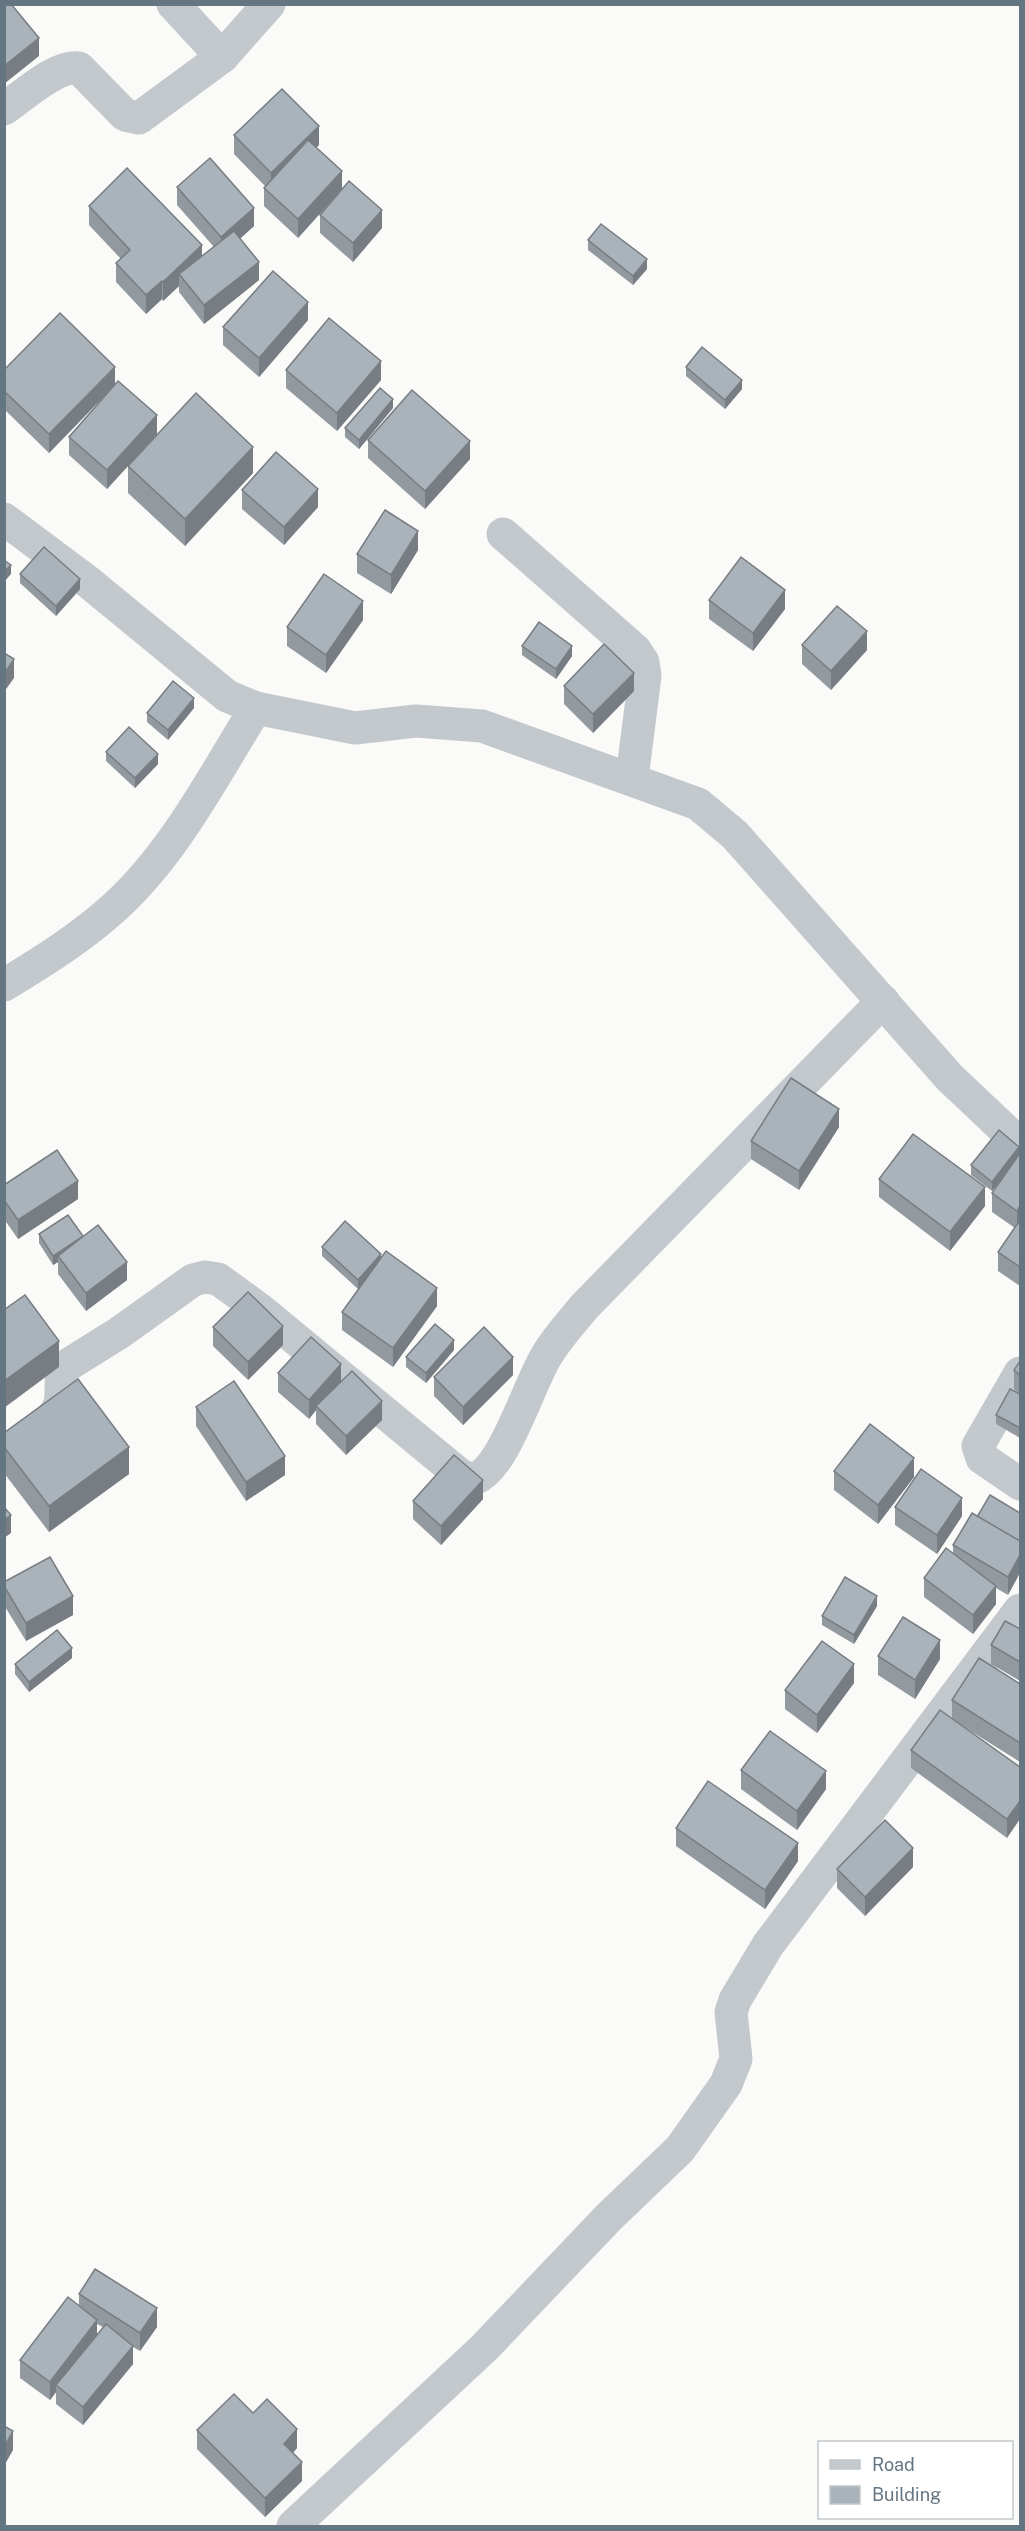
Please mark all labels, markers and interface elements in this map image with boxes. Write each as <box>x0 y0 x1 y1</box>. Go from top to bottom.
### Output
legend <box>818 2441 1013 2519</box>
text: Road <box>872 2454 915 2475</box>
text: Building <box>872 2484 941 2505</box>

